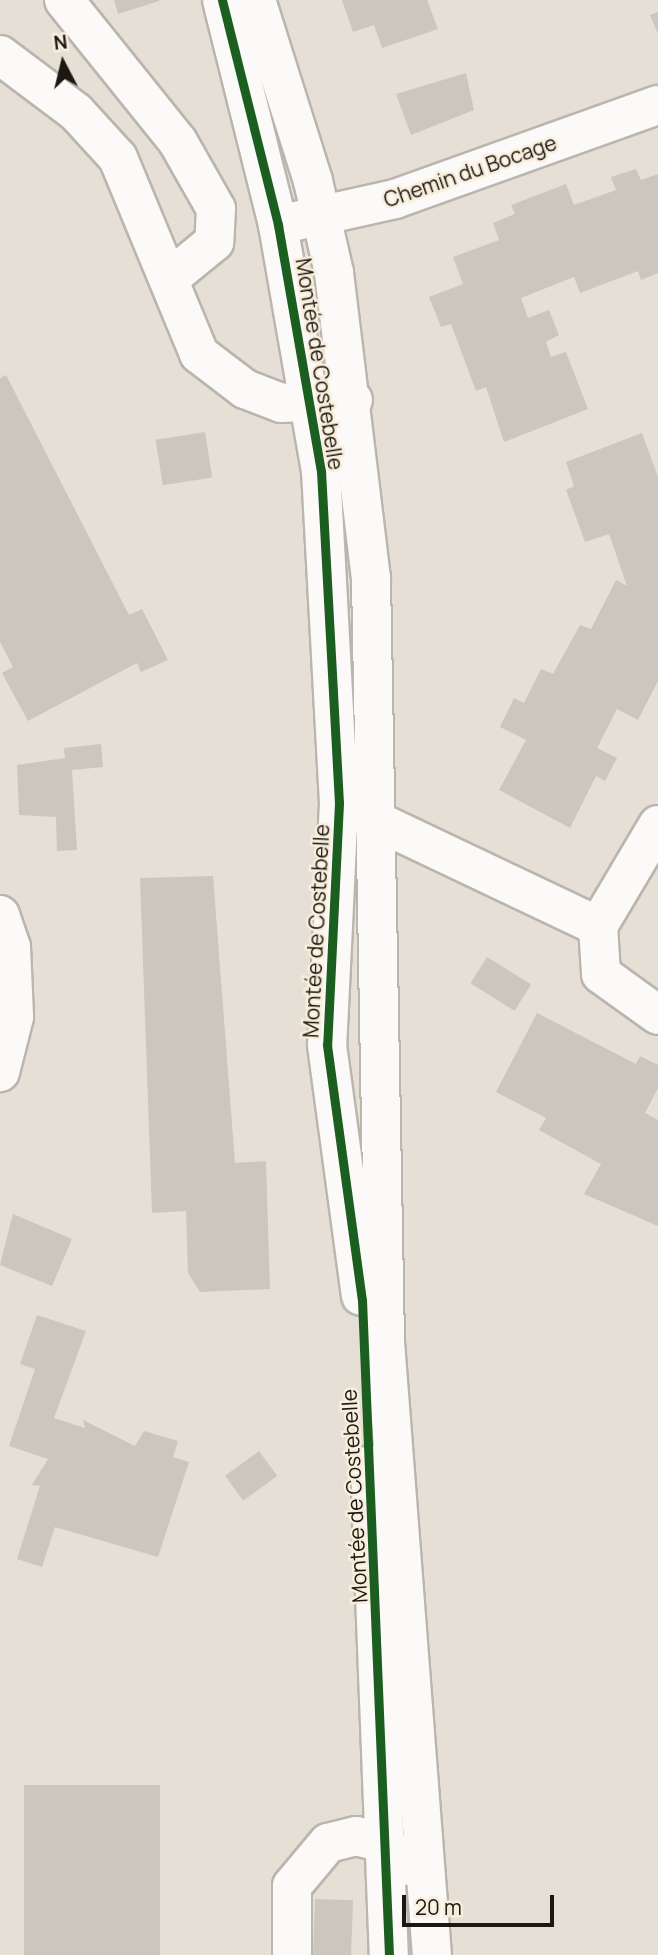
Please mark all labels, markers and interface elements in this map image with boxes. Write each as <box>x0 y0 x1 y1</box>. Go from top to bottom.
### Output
north arrow <box>28 28 98 98</box>
text: N <box>52 28 69 56</box>
street label: Chemin du Bocage <box>380 130 560 212</box>
street label: Montée de Costebelle <box>291 256 349 472</box>
street label: Montée de Costebelle <box>298 823 334 1039</box>
street label: Montée de Costebelle <box>336 1388 372 1604</box>
scale bar <box>406 1882 558 1926</box>
text: 20 m <box>415 1893 462 1921</box>

